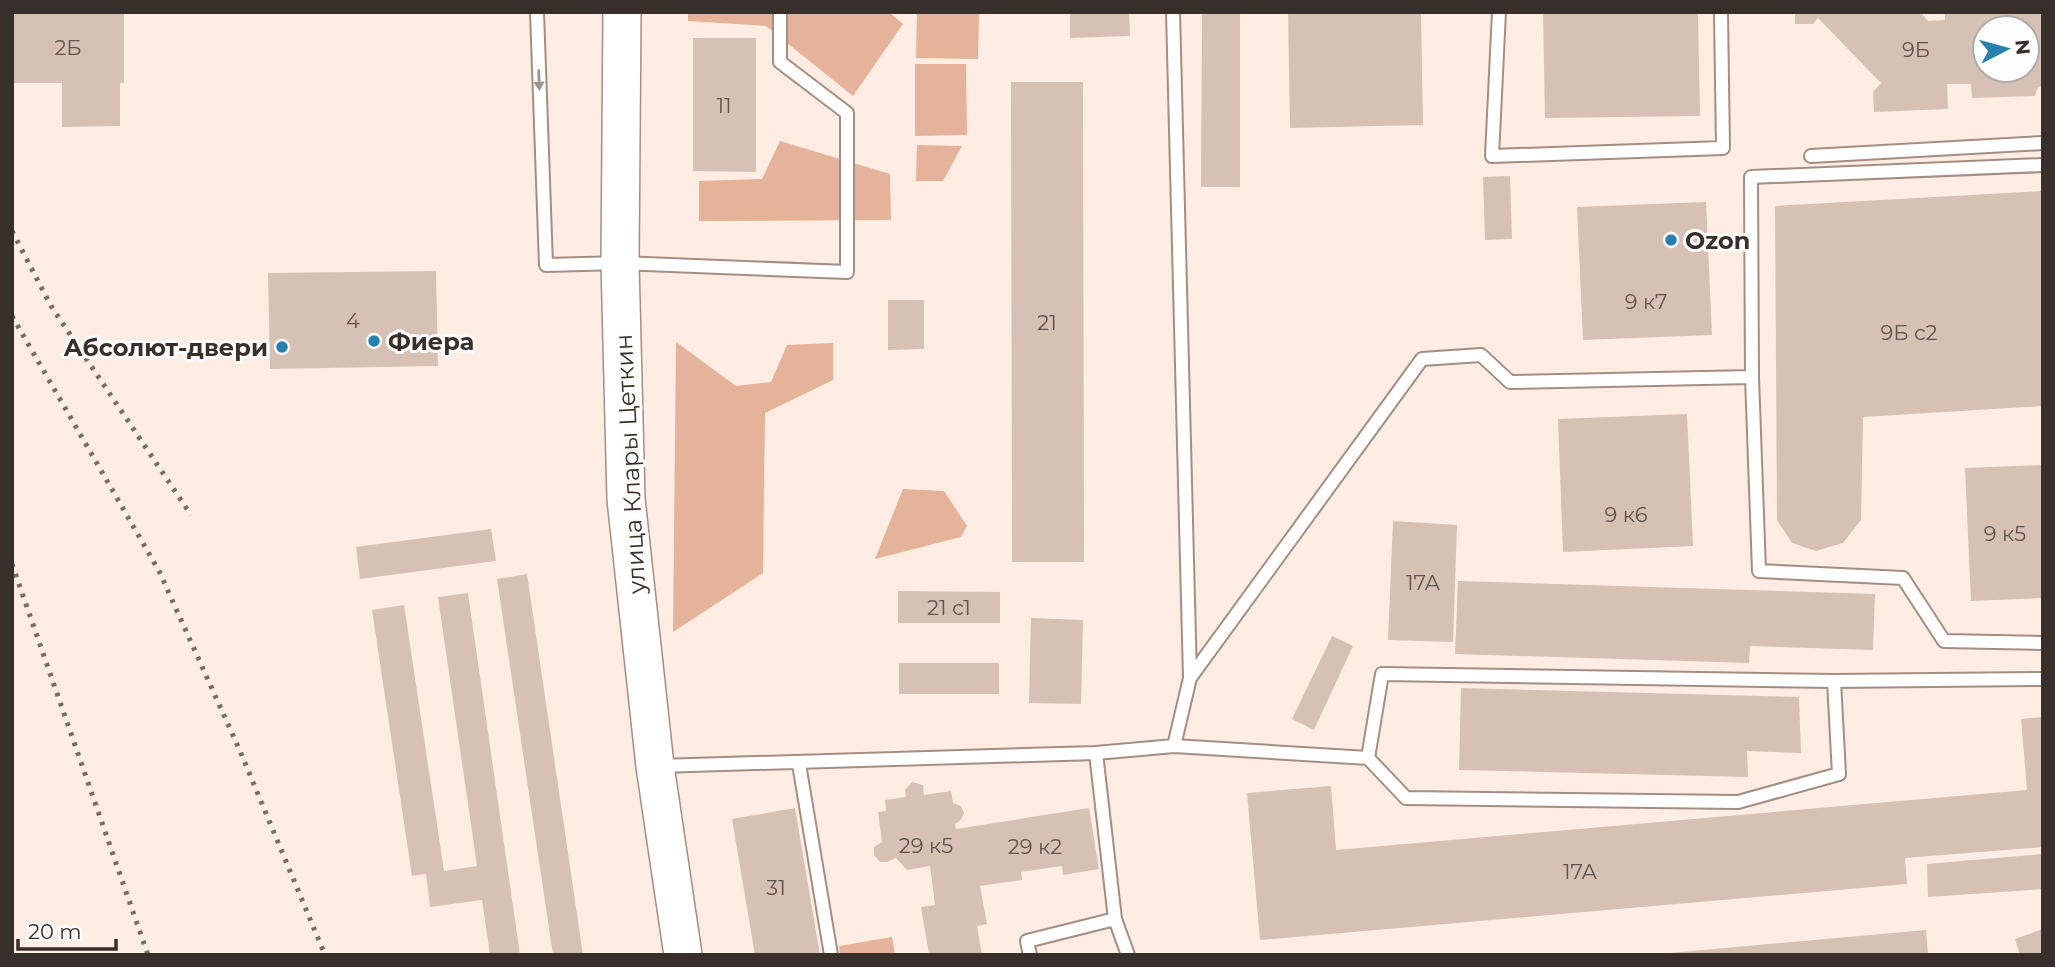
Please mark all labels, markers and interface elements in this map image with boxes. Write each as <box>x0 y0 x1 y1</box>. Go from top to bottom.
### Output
north arrow <box>1971 14 2041 84</box>
house number: 2Б <box>54 35 82 60</box>
house number: 9Б <box>1902 37 1930 62</box>
text: N <box>2010 38 2035 56</box>
one-way arrow <box>534 70 545 92</box>
house number: 11 <box>716 93 732 118</box>
place label: Ozon <box>1685 226 1750 255</box>
marker: Ozon <box>1663 232 1679 248</box>
house number: 9 к7 <box>1625 289 1667 314</box>
house number: 4 <box>346 308 360 333</box>
house number: 21 <box>1037 310 1057 335</box>
house number: 9Б с2 <box>1880 320 1938 345</box>
place label: Фиера <box>388 327 474 356</box>
place label: Абсолют-двери <box>64 333 268 362</box>
marker: Фиера <box>366 333 382 349</box>
street label: улица Клары Цеткин <box>609 333 651 596</box>
marker: Абсолют-двери <box>274 339 290 355</box>
house number: 9 к6 <box>1604 502 1648 527</box>
house number: 9 к5 <box>1984 521 2026 546</box>
house number: 17А <box>1406 570 1440 595</box>
house number: 21 с1 <box>927 595 971 620</box>
house number: 29 к5 <box>899 833 953 858</box>
house number: 29 к2 <box>1008 834 1062 859</box>
house number: 17А <box>1563 859 1597 884</box>
house number: 31 <box>766 875 786 900</box>
scale bar <box>18 908 116 952</box>
text: 20 m <box>28 919 82 944</box>

